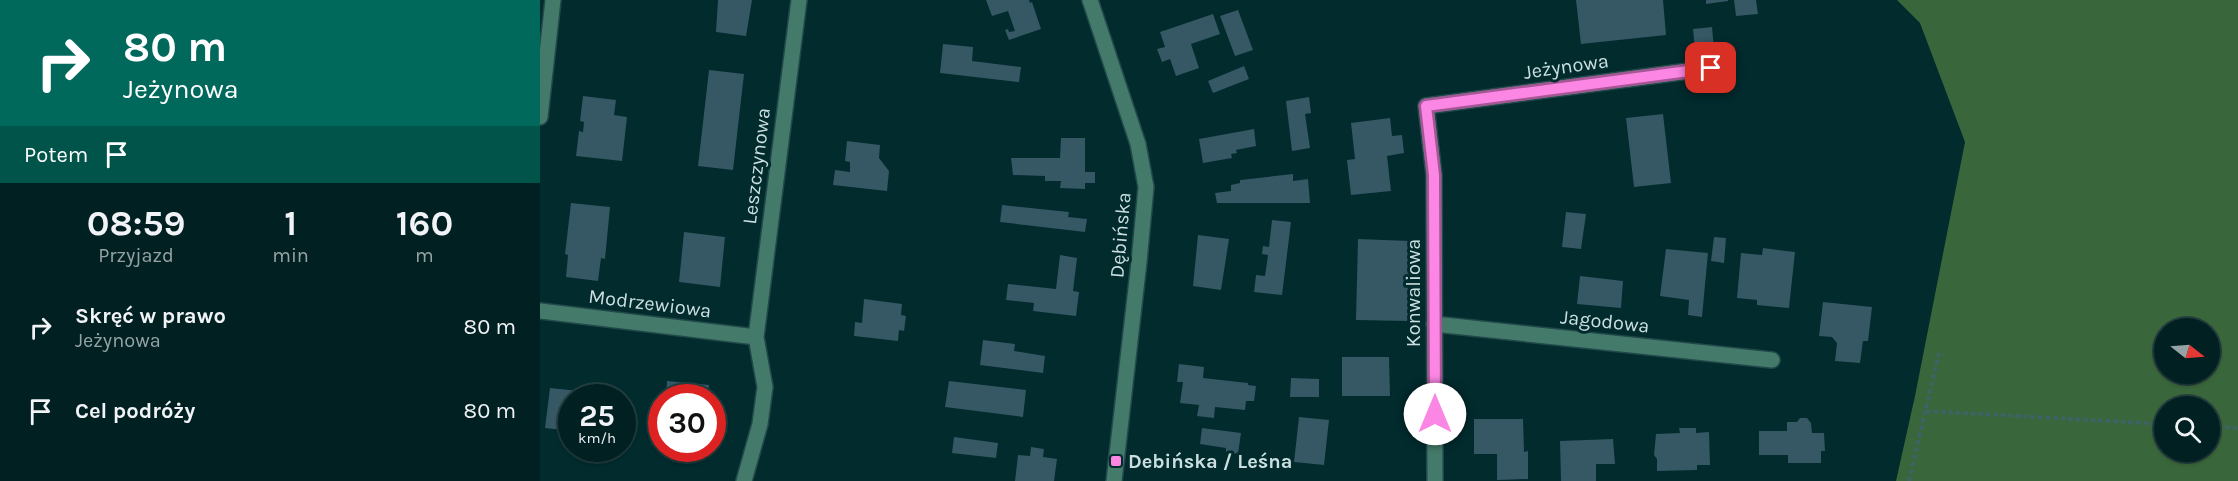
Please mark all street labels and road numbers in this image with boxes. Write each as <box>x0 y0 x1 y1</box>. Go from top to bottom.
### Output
street label: Jeżynowa <box>1522 49 1610 84</box>
street label: Leszczynowa <box>738 106 775 226</box>
street label: Dębińska <box>1105 191 1136 279</box>
street label: Konwaliowa <box>1402 239 1425 347</box>
street label: Modrzewiowa <box>587 285 713 322</box>
street label: Jagodowa <box>1559 305 1651 338</box>

